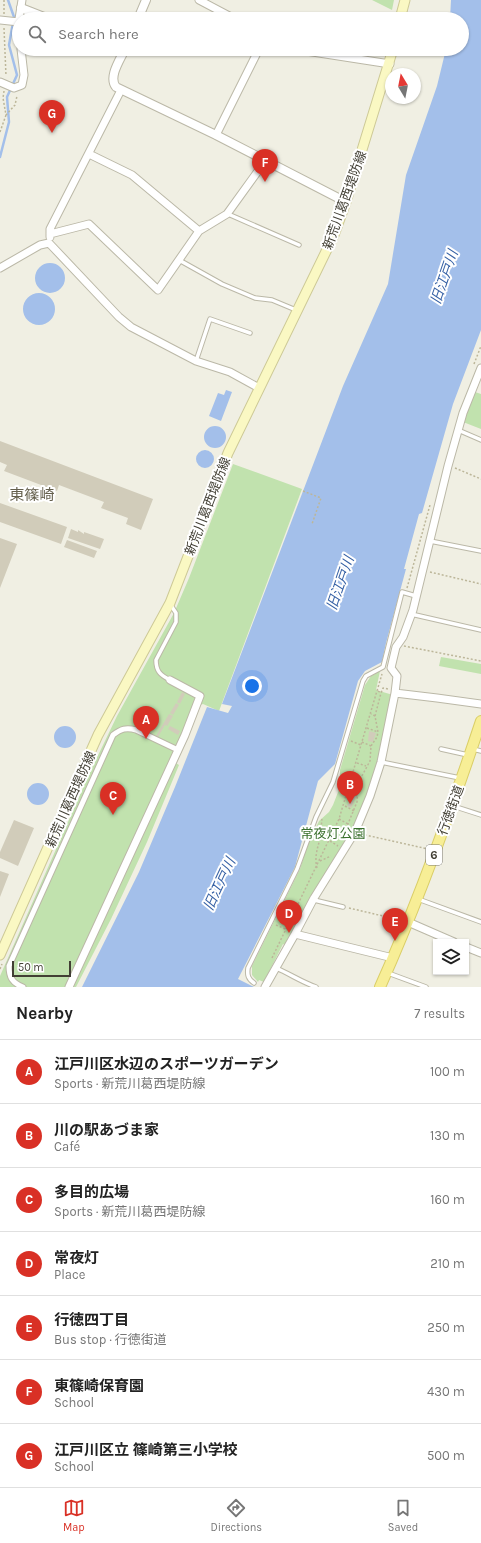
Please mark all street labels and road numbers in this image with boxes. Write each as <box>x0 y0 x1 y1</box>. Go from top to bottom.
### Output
street label: 新荒川葛西堤防線 <box>320 149 369 252</box>
street label: 新荒川葛西堤防線 <box>182 455 233 557</box>
street label: 新荒川葛西堤防線 <box>42 749 98 850</box>
street label: 行徳街道 <box>435 783 466 837</box>
road number: 6 <box>426 845 442 865</box>

